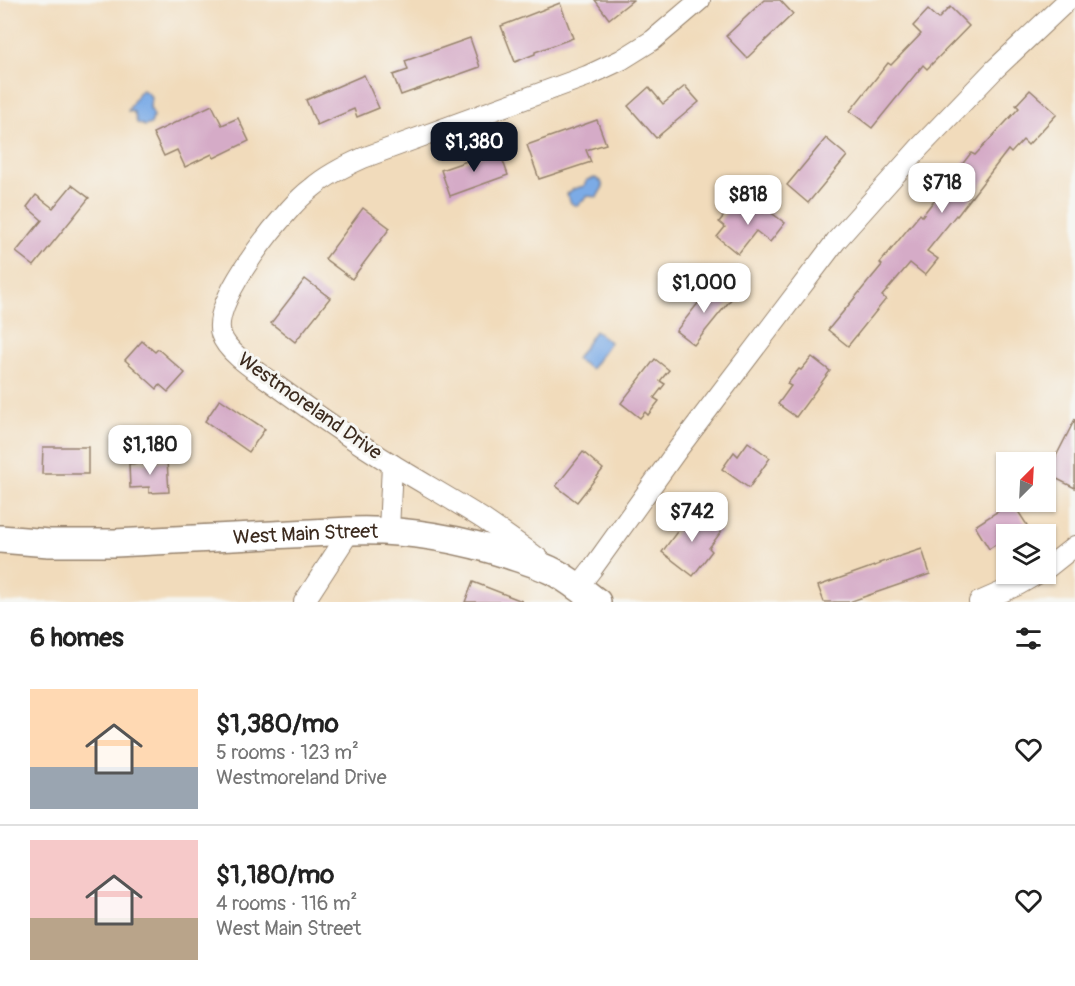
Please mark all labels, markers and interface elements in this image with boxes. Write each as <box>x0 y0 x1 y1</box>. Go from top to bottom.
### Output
pin: $1,380 <box>425 122 523 173</box>
text: $1,380 <box>445 129 503 154</box>
pin: $718 <box>906 163 978 214</box>
text: $718 <box>922 170 962 195</box>
pin: $818 <box>712 175 784 226</box>
text: $818 <box>729 182 767 207</box>
pin: $1,000 <box>655 263 753 314</box>
text: $1,000 <box>672 270 736 295</box>
street label: Westmoreland Drive <box>233 347 387 465</box>
pin: $1,180 <box>101 425 199 476</box>
text: $1,180 <box>122 432 178 457</box>
north arrow <box>996 452 1056 512</box>
map controls <box>996 452 1056 584</box>
pin: $742 <box>656 492 728 543</box>
text: $742 <box>670 499 714 524</box>
street label: West Main Street <box>232 518 379 549</box>
button: layers <box>996 524 1056 584</box>
text: 6 homes <box>30 622 124 654</box>
icon: filters <box>1012 622 1045 655</box>
text: $1,380/mo <box>216 708 339 740</box>
icon: home <box>78 713 150 785</box>
icon: heart <box>1012 733 1045 766</box>
text: 5 rooms · 123 m² <box>216 740 359 765</box>
text: Westmoreland Drive <box>216 765 387 790</box>
text: $1,180/mo <box>216 859 334 891</box>
icon: home <box>78 864 150 936</box>
icon: heart <box>1012 884 1045 917</box>
text: 4 rooms · 116 m² <box>216 891 357 916</box>
text: West Main Street <box>216 916 361 941</box>

